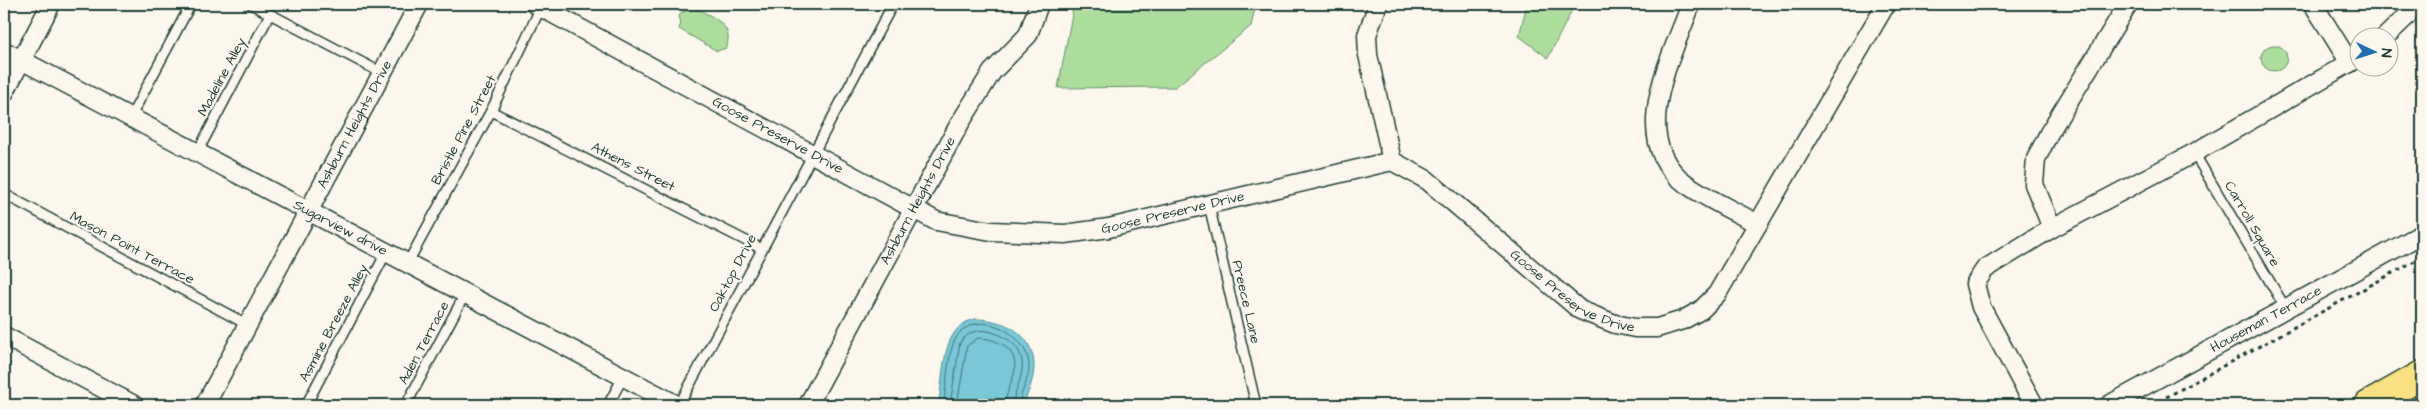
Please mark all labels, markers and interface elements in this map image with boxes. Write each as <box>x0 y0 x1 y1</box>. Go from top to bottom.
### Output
north arrow <box>2348 28 2398 78</box>
street label: Madeline Alley <box>193 34 251 120</box>
text: N <box>2376 48 2396 58</box>
street label: Ashburn Heights Drive <box>312 56 397 192</box>
street label: Bristle Pine Street <box>426 71 502 189</box>
street label: Goose Preserve Drive <box>709 92 847 179</box>
street label: Ashburn Heights Drive <box>875 133 961 268</box>
street label: Athens Street <box>587 137 679 197</box>
street label: Carroll Square <box>2219 177 2285 271</box>
street label: Goose Preserve Drive <box>1100 186 1247 239</box>
street label: Sugarview drive <box>290 195 391 261</box>
street label: Mason Point Terrace <box>66 207 198 290</box>
street label: Oaktop Drive <box>704 230 762 316</box>
street label: Goose Preserve Drive <box>1506 245 1637 338</box>
street label: Preece Lane <box>1227 258 1265 346</box>
street label: Asmine Breeze Alley <box>294 260 374 385</box>
street label: Houseman Terrace <box>2207 280 2326 358</box>
street label: Aden Terrace <box>394 297 455 388</box>

